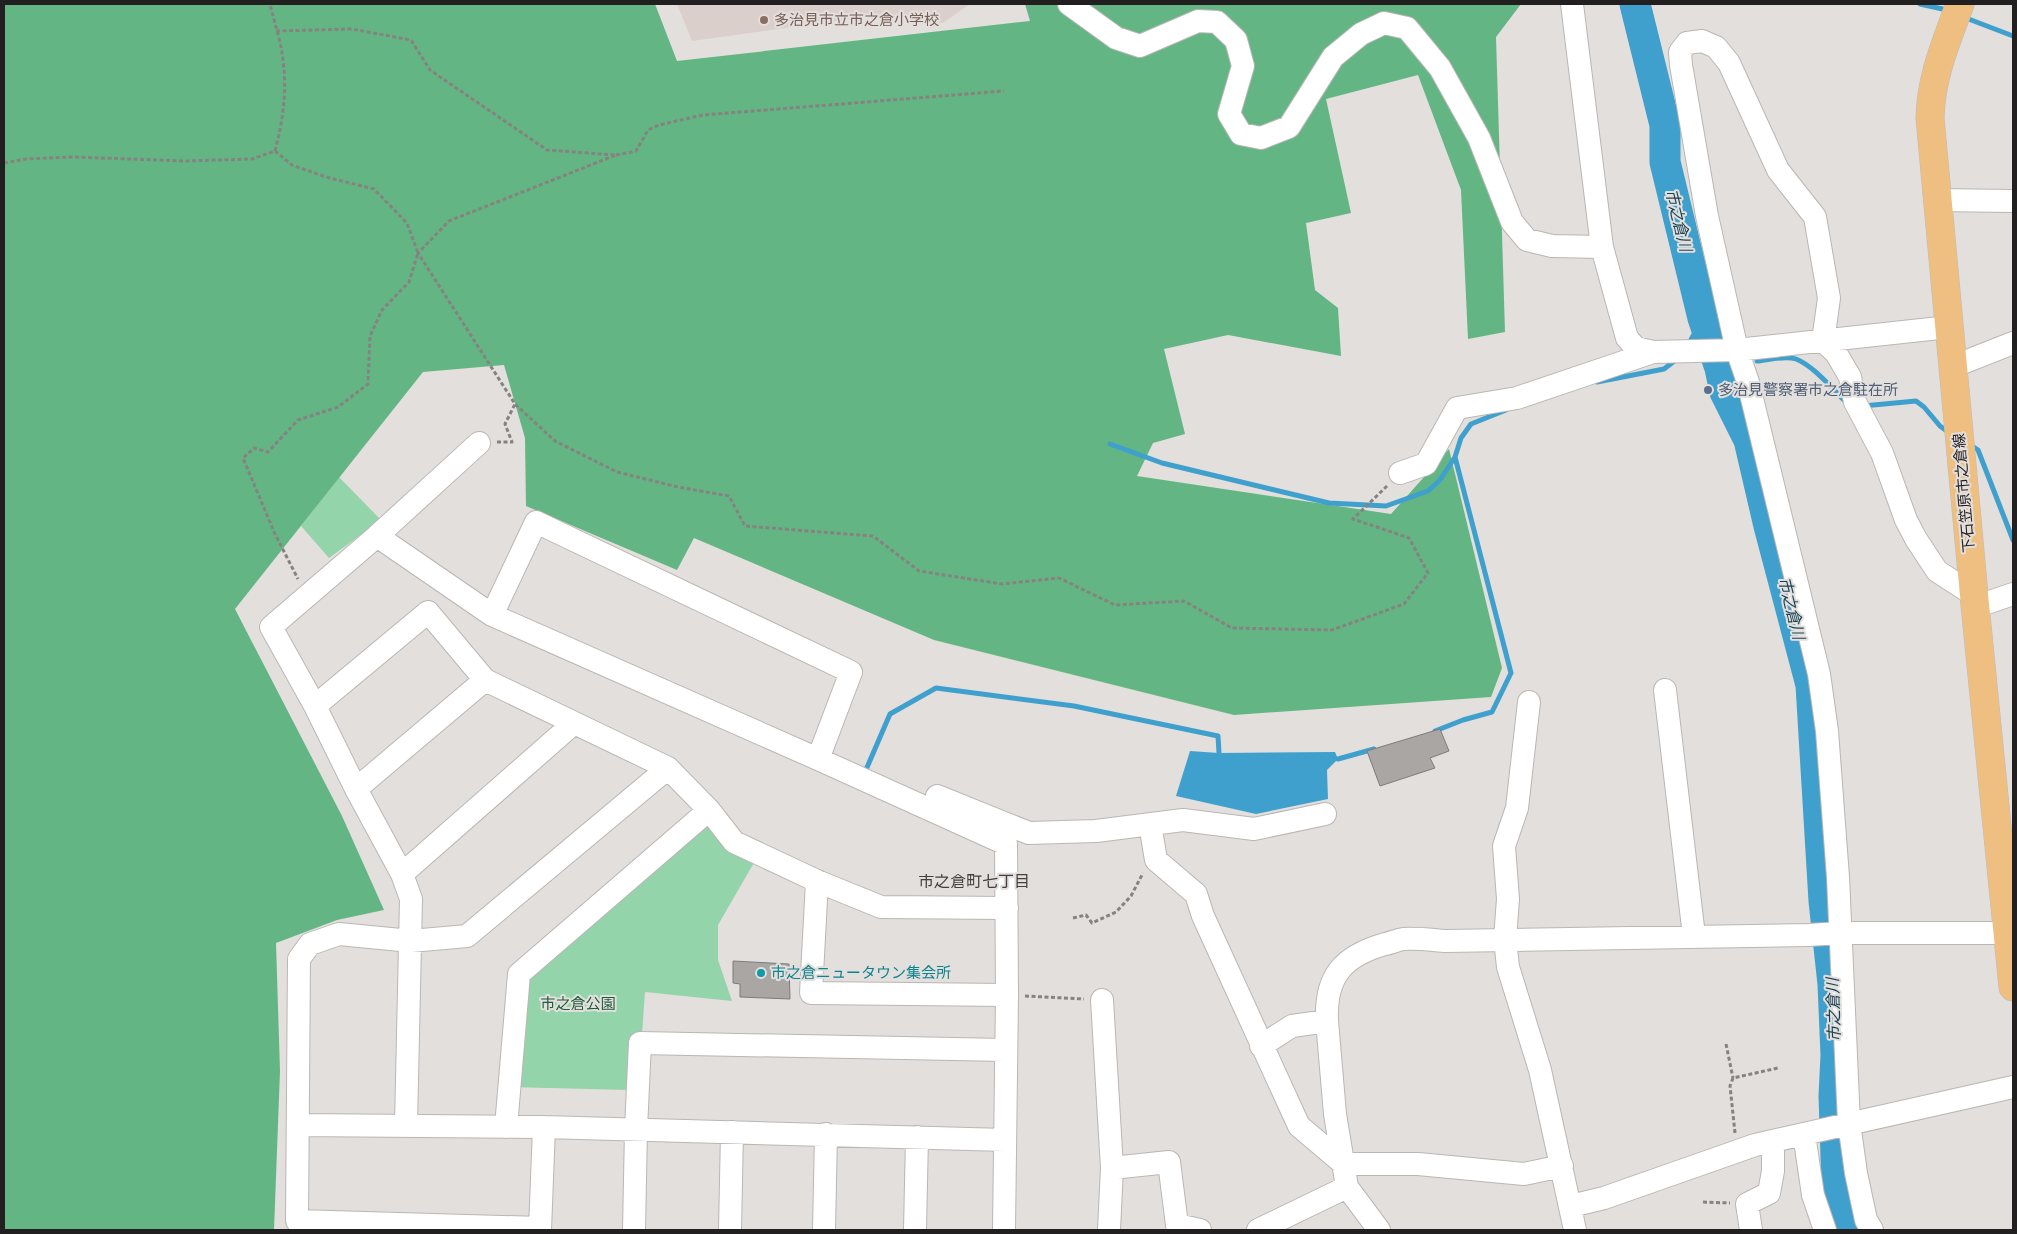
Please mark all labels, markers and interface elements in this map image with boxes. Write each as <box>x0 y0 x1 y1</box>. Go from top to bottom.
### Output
place label: 多治見市立市之倉小学校 <box>774 11 939 29</box>
marker: 多治見市立市之倉小学校 <box>758 14 770 26</box>
water label: 市之倉川 <box>1662 187 1696 255</box>
place label: 多治見警察署市之倉駐在所 <box>1718 381 1898 399</box>
marker: 多治見警察署市之倉駐在所 <box>1702 384 1714 396</box>
street label: 下石笠原市之倉線 <box>1950 432 1978 554</box>
water label: 市之倉川 <box>1775 575 1809 643</box>
district label: 市之倉町七丁目 <box>918 872 1030 891</box>
place label: 市之倉ニュータウン集会所 <box>771 964 951 982</box>
marker: 市之倉ニュータウン集会所 <box>755 967 767 979</box>
water label: 市之倉川 <box>1823 976 1844 1042</box>
park label: 市之倉公園 <box>540 995 616 1013</box>

